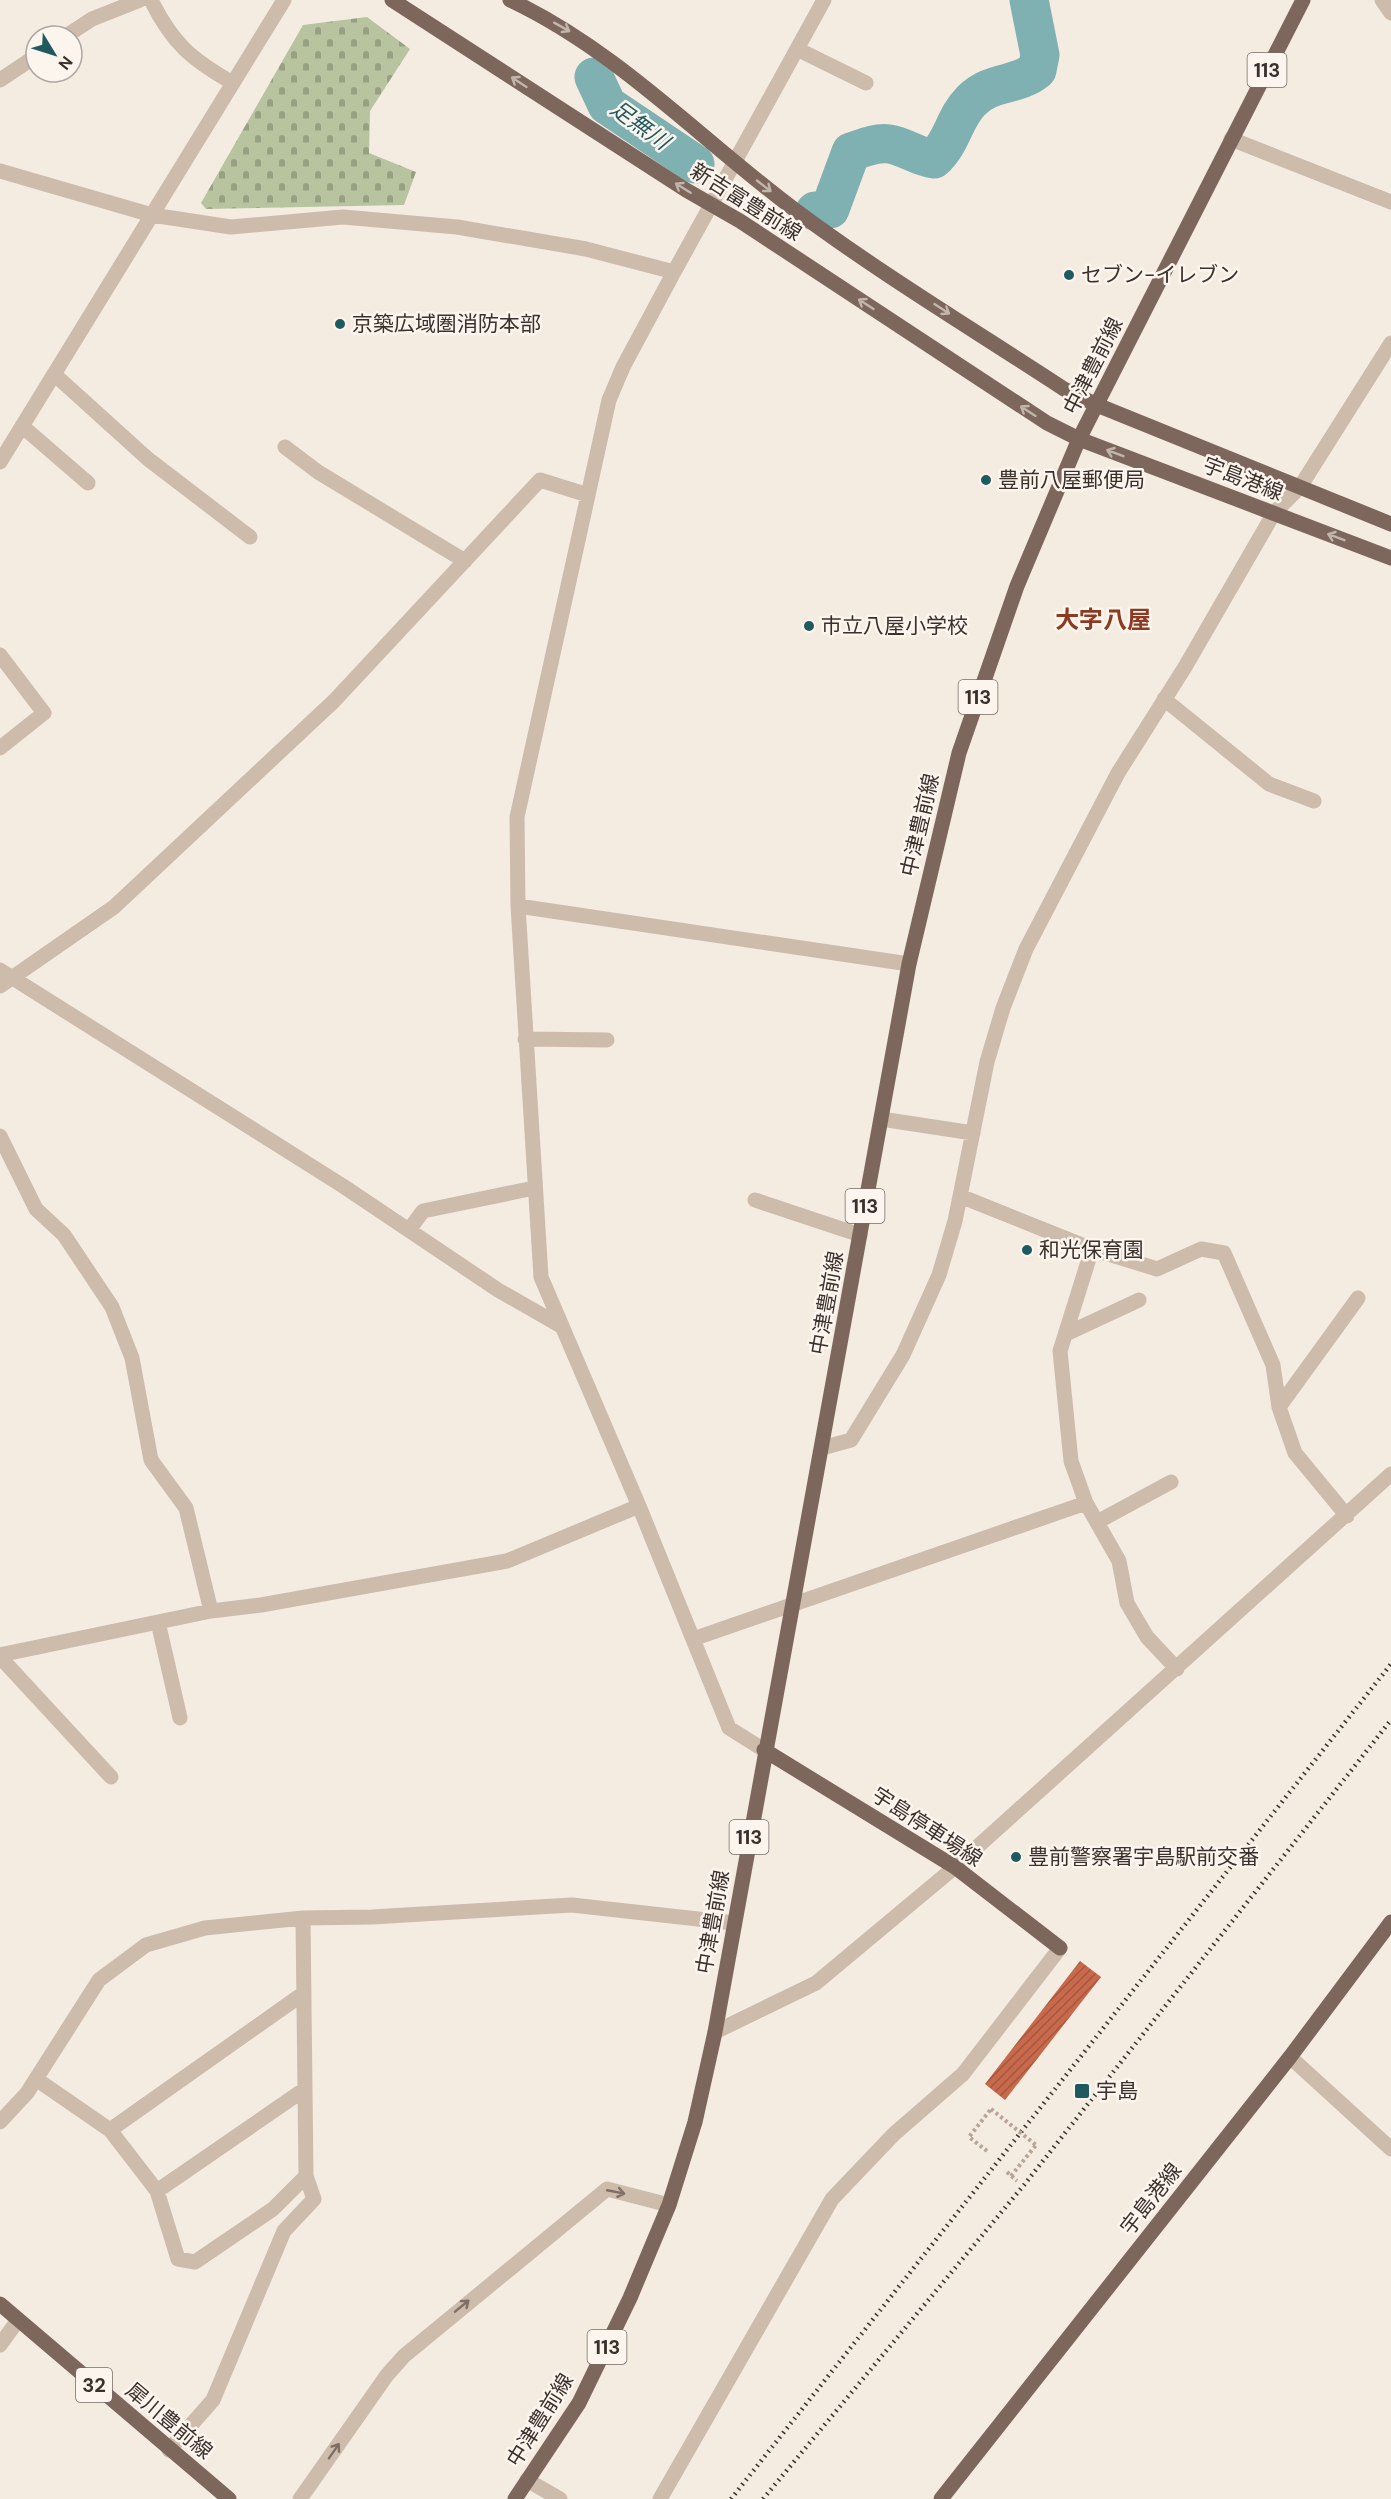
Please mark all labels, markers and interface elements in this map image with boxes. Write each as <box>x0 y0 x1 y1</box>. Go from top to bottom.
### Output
one-way arrow <box>552 22 570 33</box>
north arrow <box>24 24 84 84</box>
text: N <box>54 52 77 74</box>
road number: 113 <box>1248 53 1286 87</box>
one-way arrow <box>511 76 528 88</box>
water label: 足無川 <box>605 94 677 157</box>
street label: 新吉富豊前線 <box>685 157 807 247</box>
one-way arrow <box>756 180 772 193</box>
one-way arrow <box>675 182 692 194</box>
place label: セブン-イレブン <box>1081 261 1239 289</box>
marker: セブン-イレブン <box>1062 268 1076 282</box>
one-way arrow <box>857 297 874 310</box>
one-way arrow <box>933 303 950 315</box>
place label: 京築広域圏消防本部 <box>352 310 541 338</box>
street label: 中津豊前線 <box>1057 313 1129 419</box>
marker: 京築広域圏消防本部 <box>333 317 347 331</box>
one-way arrow <box>1021 405 1037 417</box>
one-way arrow <box>1106 447 1125 458</box>
street label: 宇島港線 <box>1199 451 1287 507</box>
place label: 豊前八屋郵便局 <box>998 466 1145 494</box>
marker: 豊前八屋郵便局 <box>979 473 993 487</box>
one-way arrow <box>1327 531 1346 542</box>
district label: 大字八屋 <box>1055 604 1151 635</box>
place label: 市立八屋小学校 <box>821 612 968 640</box>
marker: 市立八屋小学校 <box>802 619 816 633</box>
road number: 113 <box>958 680 998 714</box>
street label: 中津豊前線 <box>895 771 945 879</box>
road number: 113 <box>846 1189 884 1223</box>
place label: 和光保育園 <box>1039 1236 1144 1264</box>
marker: 和光保育園 <box>1020 1243 1034 1257</box>
street label: 中津豊前線 <box>804 1249 850 1357</box>
street label: 宇島停車場線 <box>867 1781 987 1873</box>
road number: 113 <box>730 1820 768 1854</box>
place label: 豊前警察署宇島駅前交番 <box>1028 1843 1259 1871</box>
marker: 豊前警察署宇島駅前交番 <box>1009 1850 1023 1864</box>
street label: 中津豊前線 <box>690 1868 736 1976</box>
place label: 宇島 <box>1096 2077 1138 2105</box>
marker: 宇島 <box>1073 2082 1091 2100</box>
street label: 宇島港線 <box>1114 2157 1188 2241</box>
one-way arrow <box>605 2187 625 2198</box>
one-way arrow <box>454 2300 470 2313</box>
road number: 113 <box>588 2330 626 2364</box>
road number: 32 <box>76 2368 112 2402</box>
street label: 中津豊前線 <box>500 2368 580 2472</box>
street label: 犀川豊前線 <box>120 2377 218 2465</box>
one-way arrow <box>328 2443 340 2460</box>

